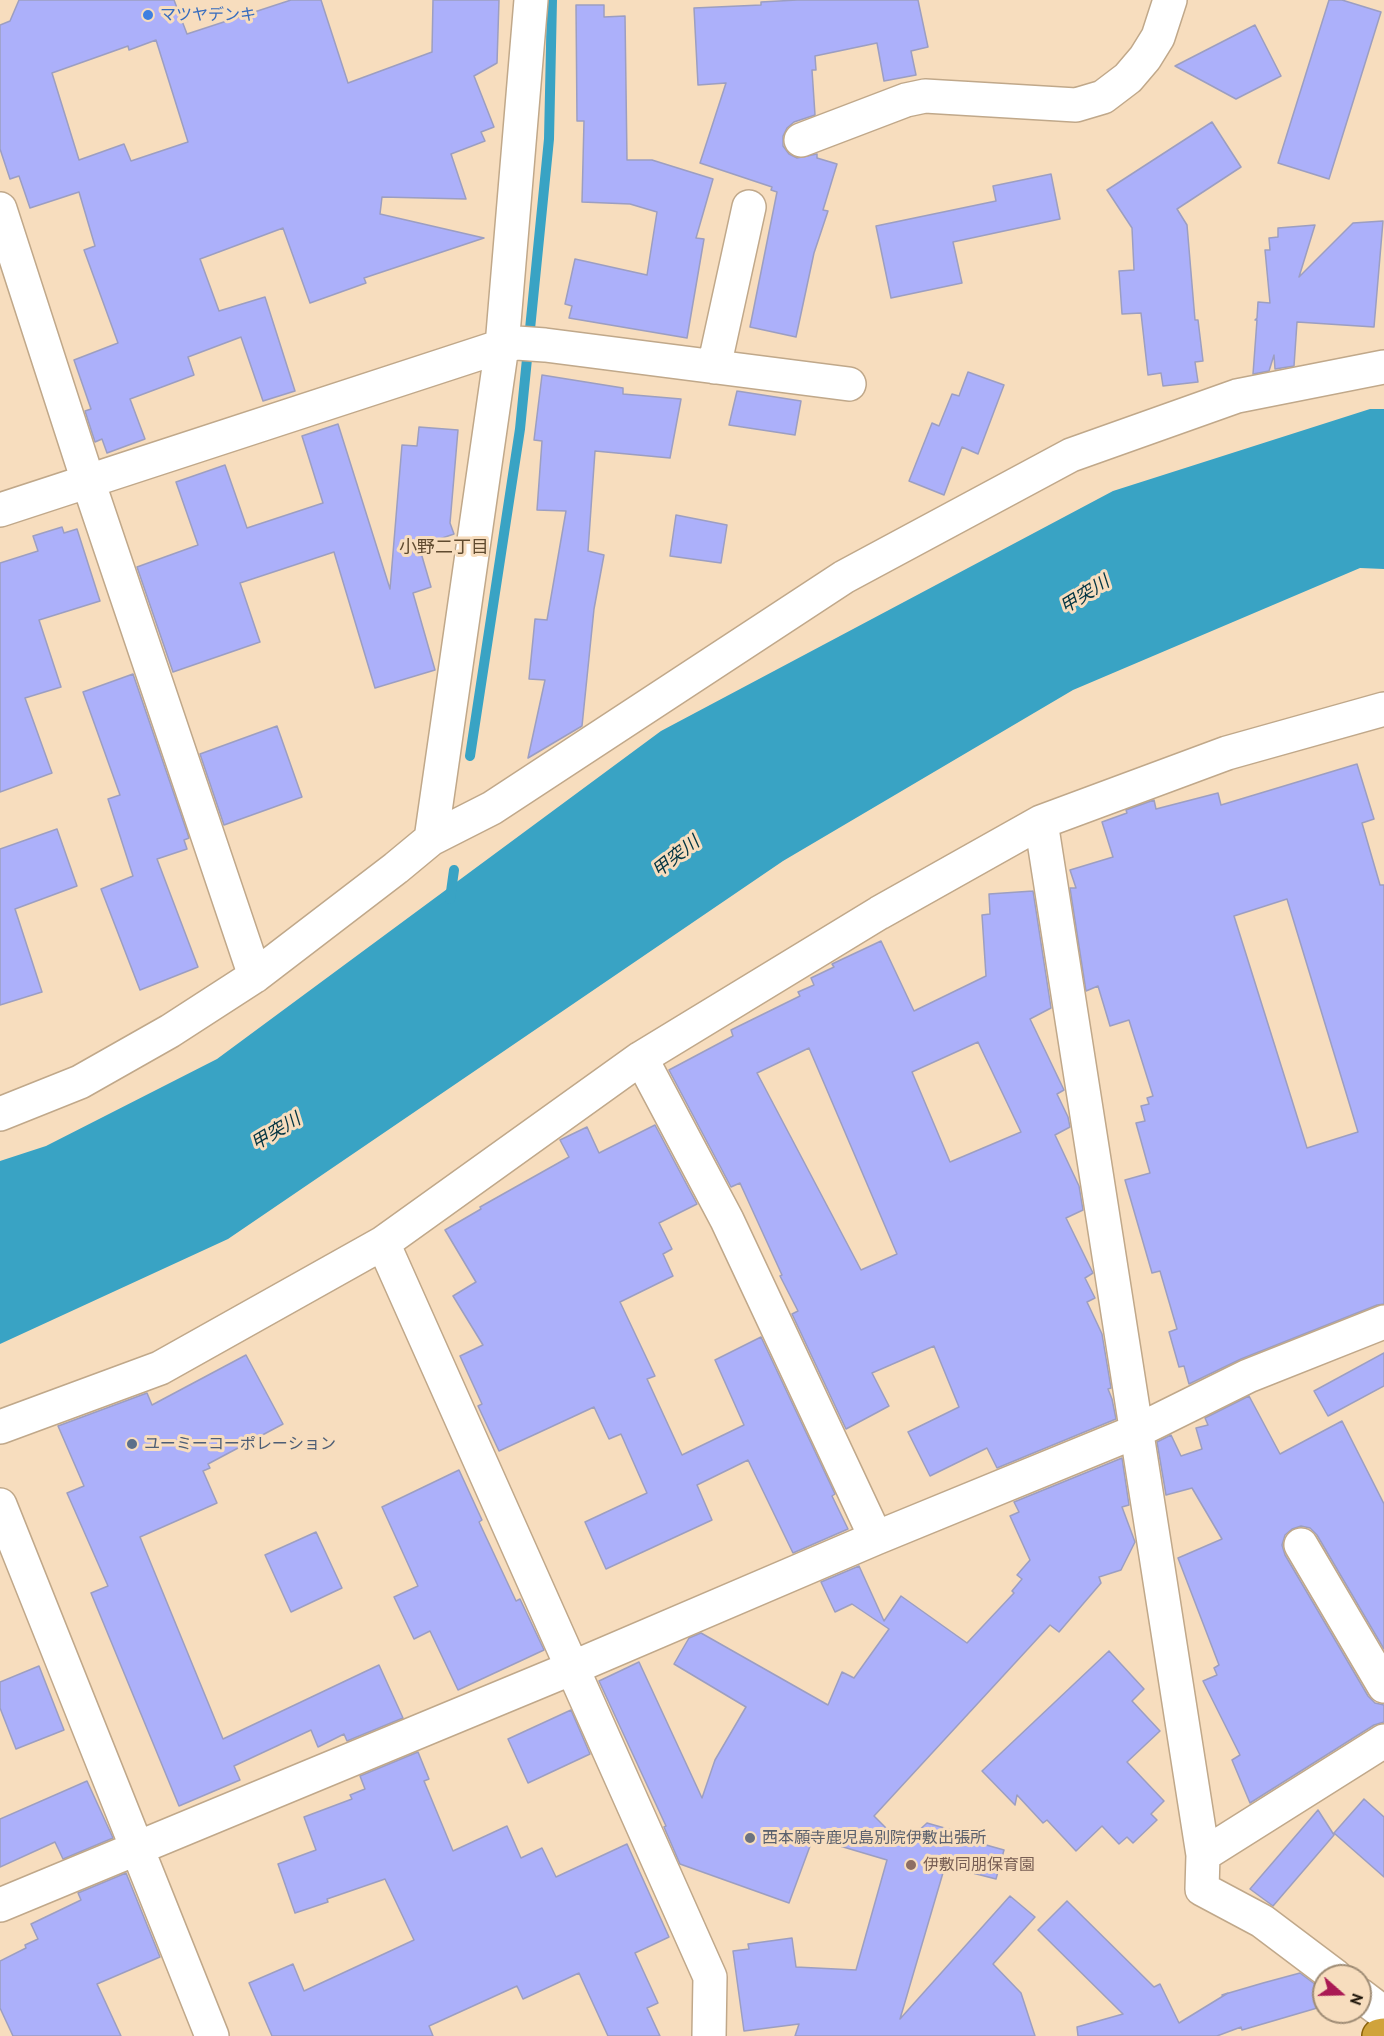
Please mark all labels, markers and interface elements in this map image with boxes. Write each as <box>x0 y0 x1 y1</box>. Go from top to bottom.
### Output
place label: マツヤデンキ <box>160 5 256 25</box>
marker: マツヤデンキ <box>141 8 155 22</box>
district label: 小野二丁目 <box>399 537 489 559</box>
water label: 甲突川 <box>1056 572 1114 618</box>
water label: 甲突川 <box>648 832 704 882</box>
water label: 甲突川 <box>247 1109 305 1155</box>
place label: ユーミーコーポレーション <box>144 1434 336 1454</box>
marker: ユーミーコーポレーション <box>125 1437 139 1451</box>
place label: 西本願寺鹿児島別院伊敷出張所 <box>762 1828 986 1848</box>
marker: 西本願寺鹿児島別院伊敷出張所 <box>743 1831 757 1845</box>
place label: 伊敷同朋保育園 <box>923 1855 1035 1875</box>
marker: 伊敷同朋保育園 <box>904 1858 918 1872</box>
north arrow <box>1312 1964 1372 2024</box>
text: N <box>1346 1991 1368 2008</box>

